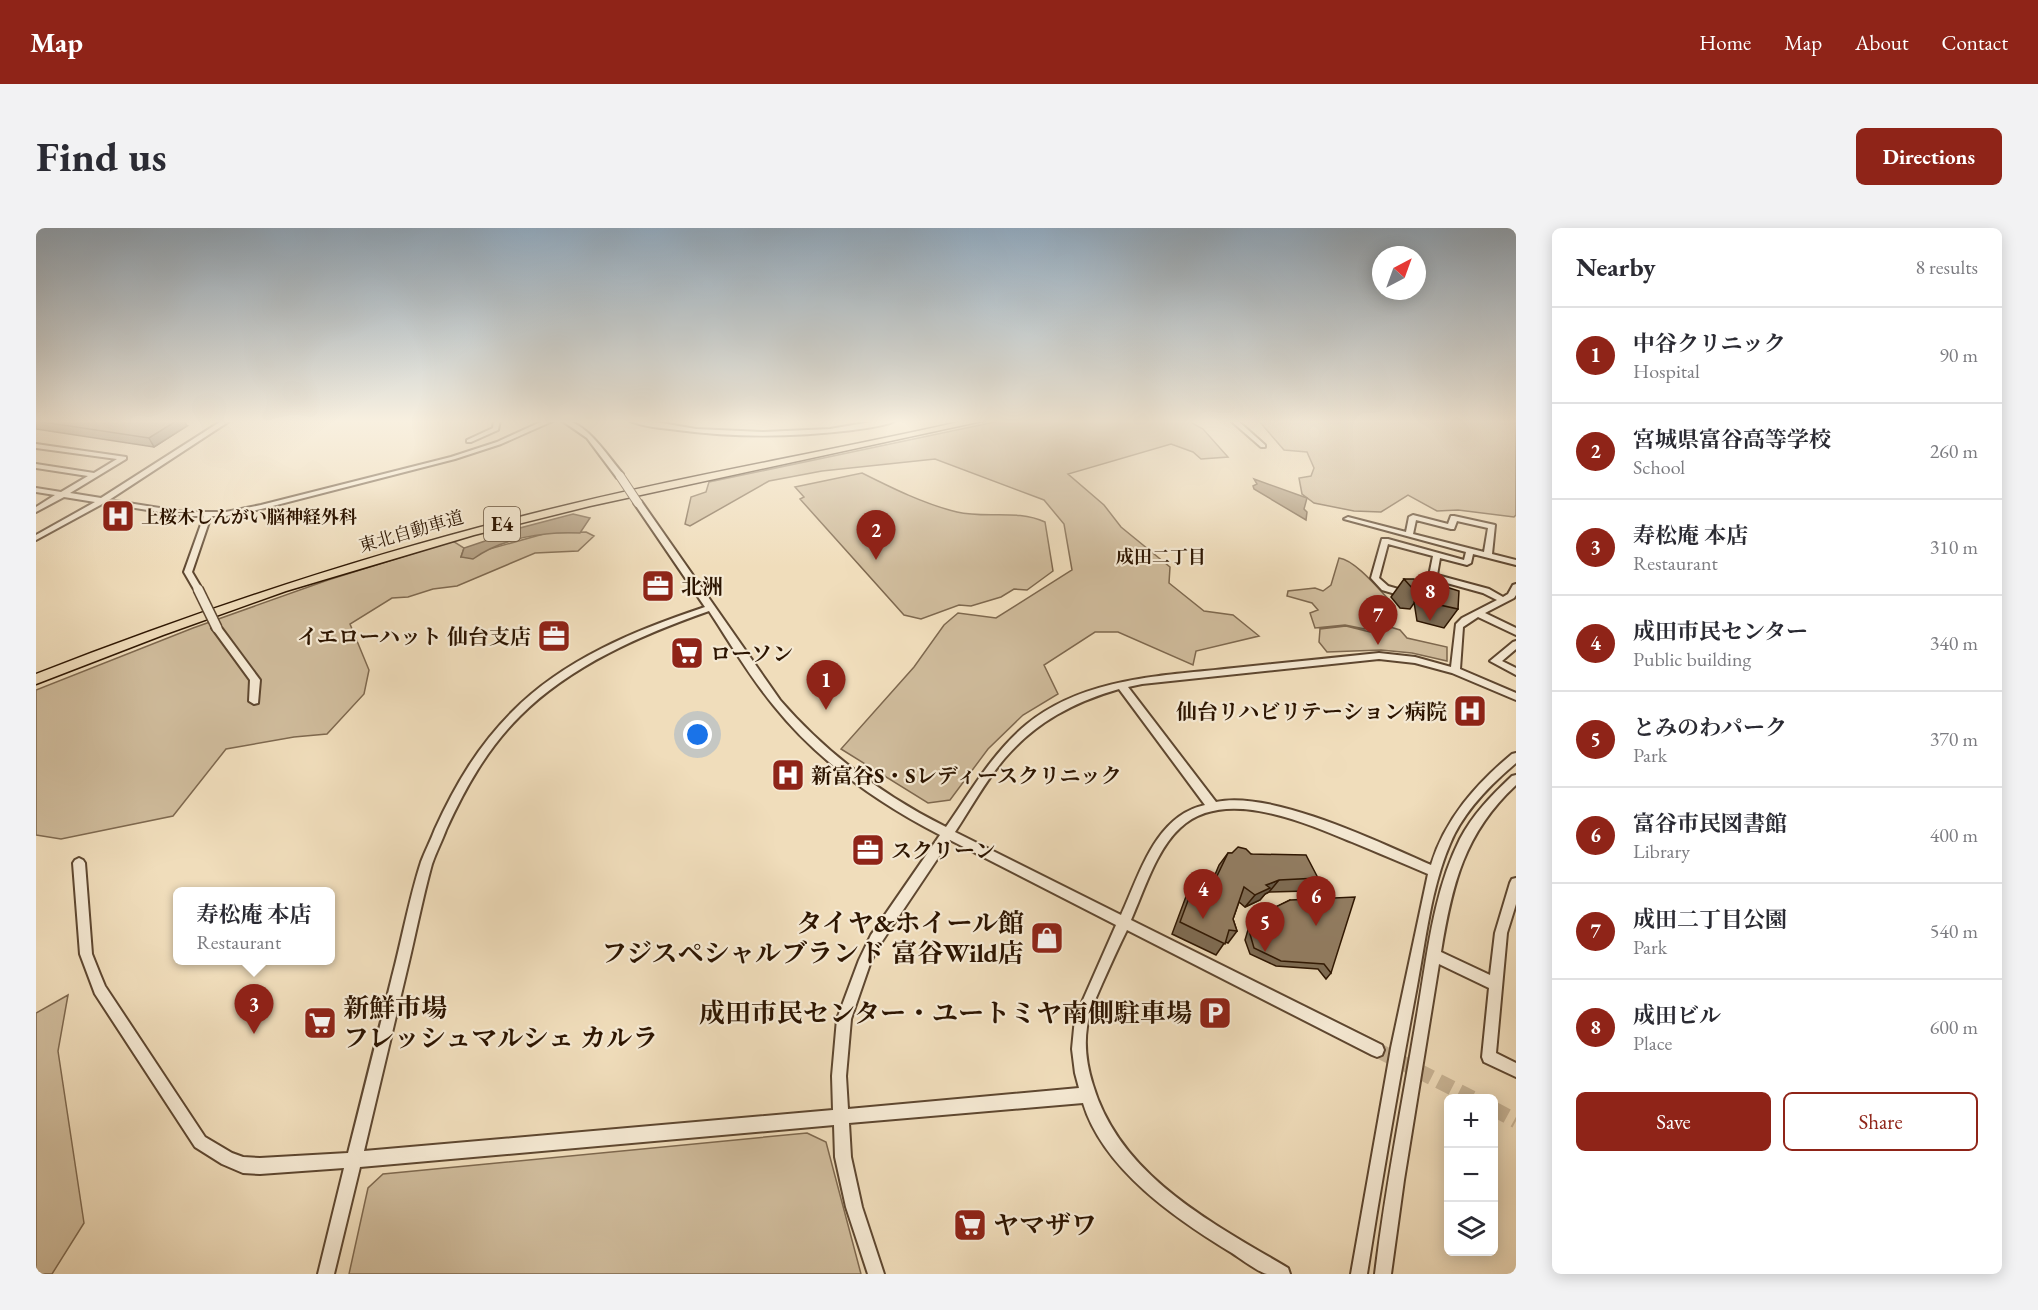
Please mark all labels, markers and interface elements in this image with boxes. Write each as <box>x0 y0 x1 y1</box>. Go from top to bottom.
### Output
text: Map <box>30 24 83 60</box>
text: Home <box>1699 29 1751 56</box>
text: Map <box>1784 29 1822 56</box>
text: About <box>1855 29 1908 56</box>
text: Contact <box>1941 29 2008 56</box>
button: Directions <box>1856 128 2002 185</box>
text: Find us <box>36 129 167 184</box>
north arrow <box>1372 246 1426 300</box>
text: Nearby <box>1576 250 1656 284</box>
text: 8 results <box>1915 254 1978 280</box>
text: 中谷クリニック <box>1633 329 1786 358</box>
text: 1 <box>1590 342 1601 368</box>
text: 90 m <box>1939 342 1978 368</box>
text: Hospital <box>1633 358 1700 384</box>
text: 宮城県富谷高等学校 <box>1633 425 1831 454</box>
text: 2 <box>1590 438 1601 464</box>
text: 260 m <box>1930 438 1978 464</box>
text: School <box>1633 454 1685 480</box>
hospital icon: 上桜木しんがい脳神経外科 <box>100 498 136 534</box>
place label: 上桜木しんがい脳神経外科 <box>141 505 357 528</box>
street label: 東北自動車道 <box>356 505 466 557</box>
road number: E4 <box>484 507 520 541</box>
pin: 2 <box>856 510 896 560</box>
text: 寿松庵 本店 <box>1633 521 1748 550</box>
text: 3 <box>1590 534 1601 560</box>
text: 310 m <box>1930 534 1978 560</box>
district label: 成田二丁目 <box>1116 545 1206 568</box>
text: Restaurant <box>1633 550 1718 576</box>
office icon: 北洲 <box>640 568 676 604</box>
pin: 8 <box>1410 572 1450 621</box>
place label: 北洲 <box>681 573 723 600</box>
pin: 7 <box>1358 596 1398 645</box>
text: 成田市民センター <box>1633 617 1808 646</box>
office icon: イエローハット 仙台支店 <box>536 618 572 654</box>
place label: イエローハット 仙台支店 <box>297 623 531 650</box>
text: 4 <box>1590 630 1601 656</box>
text: 340 m <box>1930 630 1978 656</box>
supermarket icon: ローソン <box>669 635 705 671</box>
place label: ローソン <box>710 640 793 667</box>
text: Public building <box>1633 646 1751 672</box>
pin: 1 <box>806 660 846 710</box>
hospital icon: 仙台リハビリテーション病院 <box>1452 693 1488 729</box>
place label: 仙台リハビリテーション病院 <box>1176 698 1447 725</box>
text: とみのわパーク <box>1633 713 1787 742</box>
your location <box>683 720 712 749</box>
text: 5 <box>1590 726 1601 752</box>
text: 370 m <box>1930 726 1978 752</box>
text: Park <box>1633 742 1667 768</box>
hospital icon: 新富谷S・Sレディースクリニック <box>770 757 806 793</box>
place label: 新富谷S・Sレディースクリニック <box>811 762 1122 789</box>
text: 富谷市民図書館 <box>1633 809 1787 838</box>
text: 6 <box>1590 822 1601 848</box>
text: 400 m <box>1930 822 1978 848</box>
office icon: スクリーン <box>850 832 886 868</box>
place label: スクリーン <box>891 837 996 864</box>
text: Library <box>1633 838 1690 864</box>
pin: 4 <box>1184 870 1222 919</box>
pin: 6 <box>1296 876 1336 926</box>
popup <box>173 887 335 965</box>
text: 寿松庵 本店 <box>196 900 312 929</box>
pin: 5 <box>1246 902 1284 952</box>
text: 成田二丁目公園 <box>1633 905 1787 934</box>
place label: タイヤ&ホイール館 フジスペシャルブランド 富谷Wild店 <box>601 906 1024 970</box>
text: 7 <box>1590 918 1601 944</box>
text: 540 m <box>1930 918 1978 944</box>
shop icon: タイヤ&ホイール館 フジスペシャルブランド 富谷Wild店 <box>1029 920 1065 956</box>
text: Restaurant <box>196 929 281 955</box>
text: Park <box>1633 934 1667 960</box>
pin: 3 <box>234 984 274 1034</box>
place label: 新鮮市場 フレッシュマルシェ カルラ <box>343 991 658 1055</box>
parking icon: 成田市民センター・ユートミヤ南側駐車場 <box>1197 995 1233 1031</box>
place label: 成田市民センター・ユートミヤ南側駐車場 <box>699 996 1192 1030</box>
text: 成田ビル <box>1633 1001 1721 1030</box>
supermarket icon: 新鮮市場 フレッシュマルシェ カルラ <box>302 1005 338 1041</box>
text: 8 <box>1590 1014 1601 1040</box>
text: 600 m <box>1930 1014 1978 1040</box>
text: Place <box>1633 1030 1672 1056</box>
button: Save <box>1576 1092 1771 1151</box>
button: Share <box>1783 1092 1978 1151</box>
map controls <box>1444 1094 1498 1256</box>
button: + <box>1444 1094 1498 1148</box>
button: − <box>1444 1148 1498 1202</box>
button: layers <box>1444 1202 1498 1256</box>
supermarket icon: ヤマザワ <box>952 1207 988 1243</box>
place label: ヤマザワ <box>993 1208 1097 1242</box>

